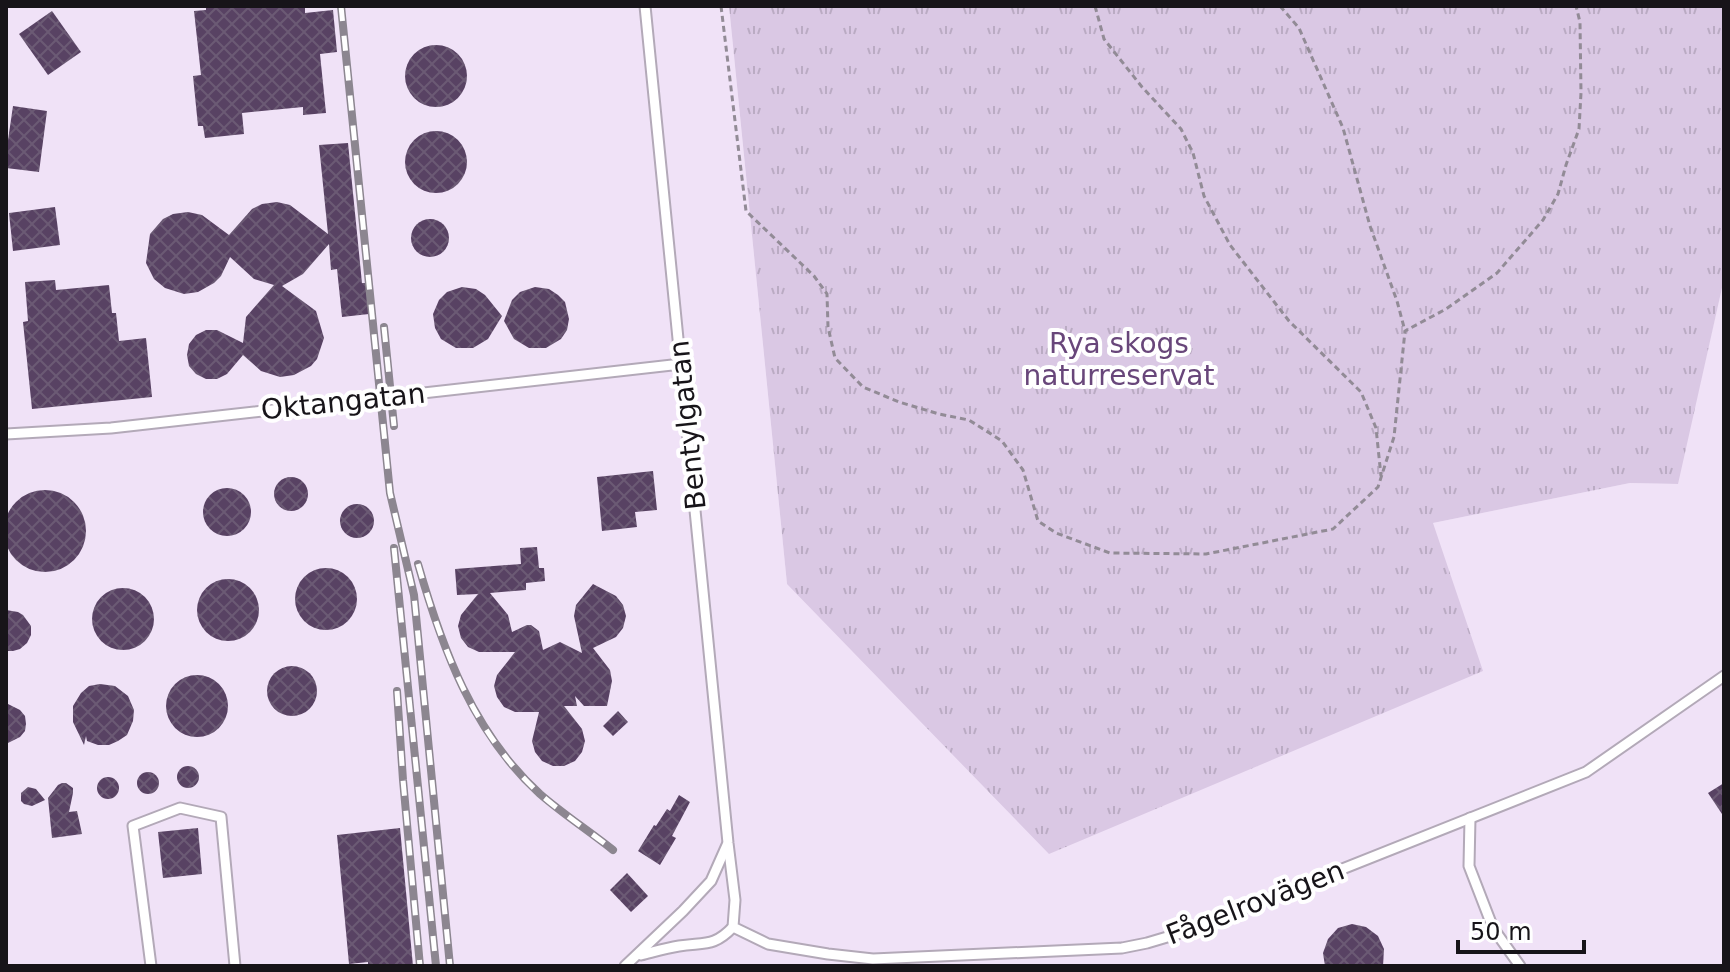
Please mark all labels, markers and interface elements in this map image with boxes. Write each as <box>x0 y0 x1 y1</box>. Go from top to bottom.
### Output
park label: Rya skogs naturreservat <box>1024 327 1214 392</box>
street label: Bentylgatan <box>662 339 713 511</box>
street label: Oktangatan <box>259 376 427 427</box>
street label: Fågelrovägen <box>1162 853 1349 952</box>
scale bar <box>1458 904 1584 954</box>
text: 50 m <box>1470 918 1532 946</box>

